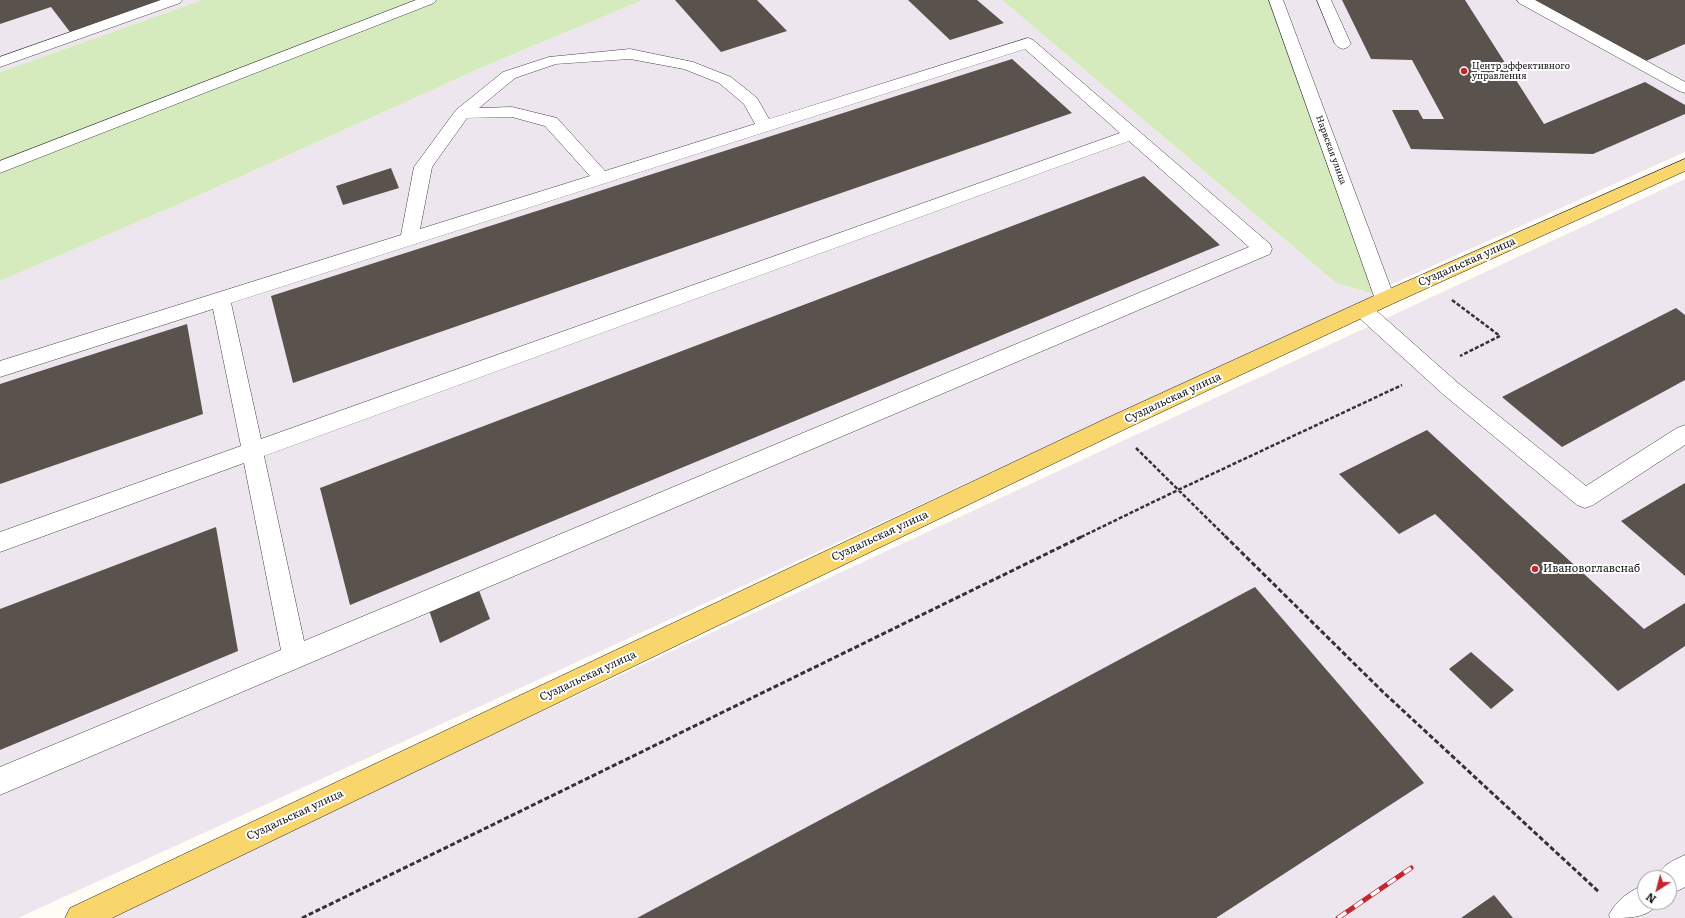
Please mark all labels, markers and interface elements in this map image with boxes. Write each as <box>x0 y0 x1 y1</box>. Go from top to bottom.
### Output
place label: Центр эффективного управления <box>1472 61 1570 82</box>
marker: Центр эффективного управления <box>1459 66 1469 76</box>
street label: Нарвская улица <box>1314 114 1348 186</box>
street label: Суздальская улица <box>1416 235 1518 289</box>
street label: Суздальская улица <box>1123 370 1223 426</box>
street label: Суздальская улица <box>830 508 930 564</box>
place label: Ивановоглавснаб <box>1543 562 1640 576</box>
marker: Ивановоглавснаб <box>1530 564 1540 574</box>
street label: Суздальская улица <box>538 648 638 704</box>
street label: Суздальская улица <box>245 787 345 843</box>
north arrow <box>1637 870 1677 910</box>
text: N <box>1642 890 1659 908</box>

